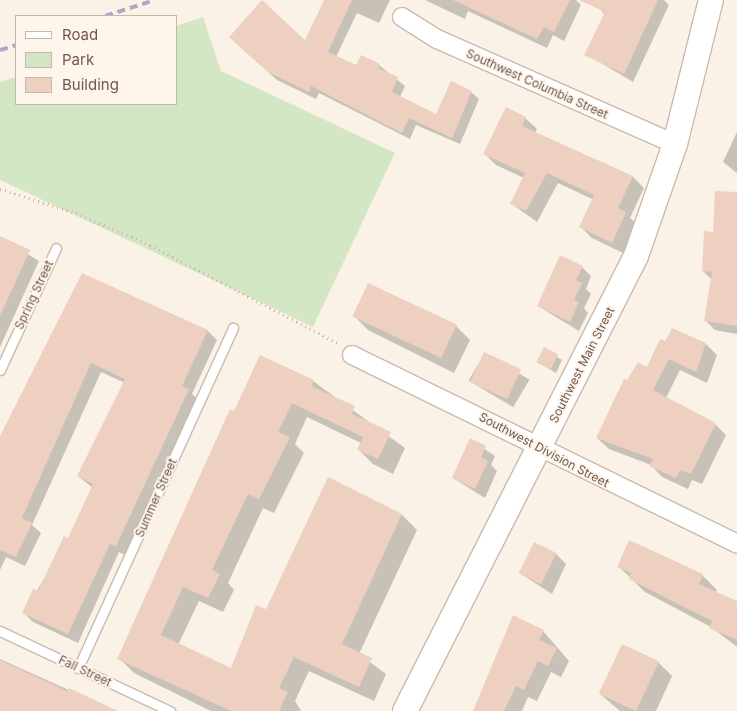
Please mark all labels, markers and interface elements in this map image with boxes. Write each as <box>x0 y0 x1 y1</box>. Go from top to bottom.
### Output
legend <box>15 15 178 105</box>
text: Road <box>62 25 98 44</box>
street label: Southwest Columbia Street <box>464 46 610 122</box>
text: Park <box>62 50 94 69</box>
text: Building <box>62 75 119 94</box>
street label: Spring Street <box>12 258 56 332</box>
street label: Southwest Main Street <box>547 305 617 425</box>
street label: Southwest Division Street <box>477 410 611 490</box>
street label: Summer Street <box>132 456 180 540</box>
street label: Fall Street <box>56 653 114 689</box>

